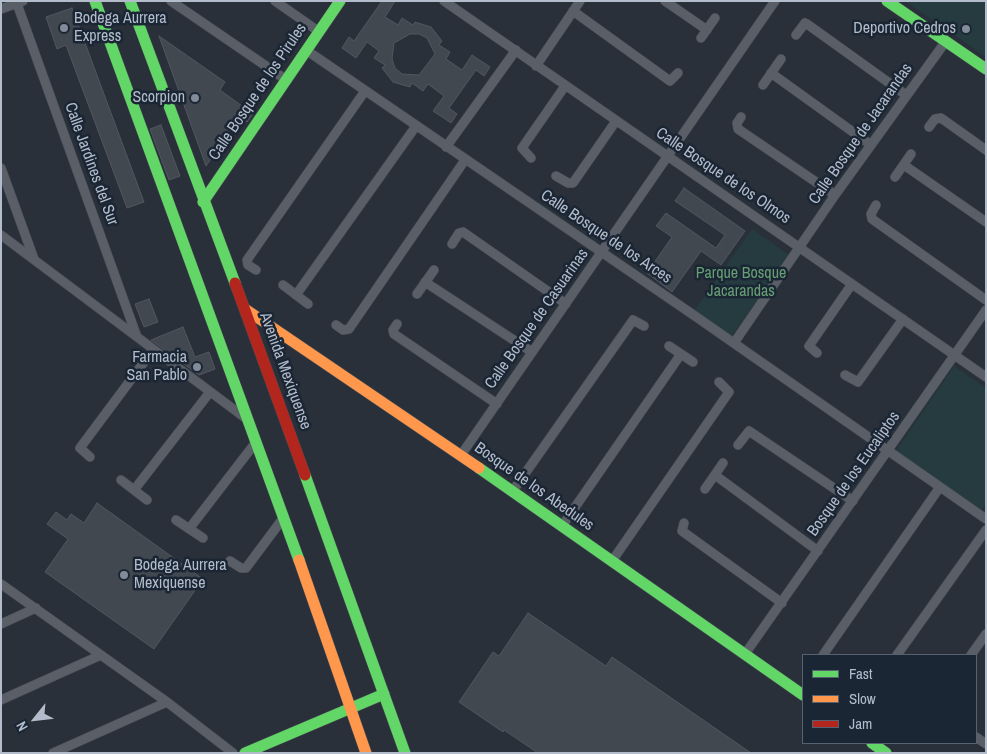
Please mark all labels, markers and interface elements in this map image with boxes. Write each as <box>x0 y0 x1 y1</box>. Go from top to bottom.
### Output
place label: Bodega Aurrera Express <box>74 9 167 47</box>
place label: Deportivo Cedros <box>853 19 956 39</box>
street label: Calle Bosque de los Pirules <box>205 20 311 164</box>
marker: Bodega Aurrera Express <box>58 22 70 34</box>
marker: Deportivo Cedros <box>960 23 972 35</box>
street label: Calle Bosque de Jacarandas <box>805 60 917 208</box>
place label: Scorpion <box>132 88 185 108</box>
marker: Scorpion <box>189 92 201 104</box>
street label: Calle Jardines del Sur <box>60 100 122 228</box>
street label: Calle Bosque de los Olmos <box>652 124 794 228</box>
street label: Calle Bosque de los Arces <box>537 186 675 288</box>
street label: Calle Bosque de Casuarinas <box>481 245 593 393</box>
park label: Parque Bosque Jacarandas <box>696 264 786 302</box>
street label: Avenida Mexiquense <box>255 310 315 432</box>
place label: Farmacia San Pablo <box>126 348 187 386</box>
marker: Farmacia San Pablo <box>191 361 203 373</box>
street label: Bosque de los Eucaliptos <box>804 408 904 540</box>
street label: Bosque de los Abedules <box>471 439 597 535</box>
place label: Bodega Aurrera Mexiquense <box>134 556 227 594</box>
marker: Bodega Aurrera Mexiquense <box>118 569 130 581</box>
legend <box>802 654 977 744</box>
text: Fast <box>849 663 872 684</box>
text: Slow <box>849 688 876 709</box>
north arrow <box>10 694 60 744</box>
text: Jam <box>849 713 872 734</box>
text: N <box>12 718 32 734</box>

